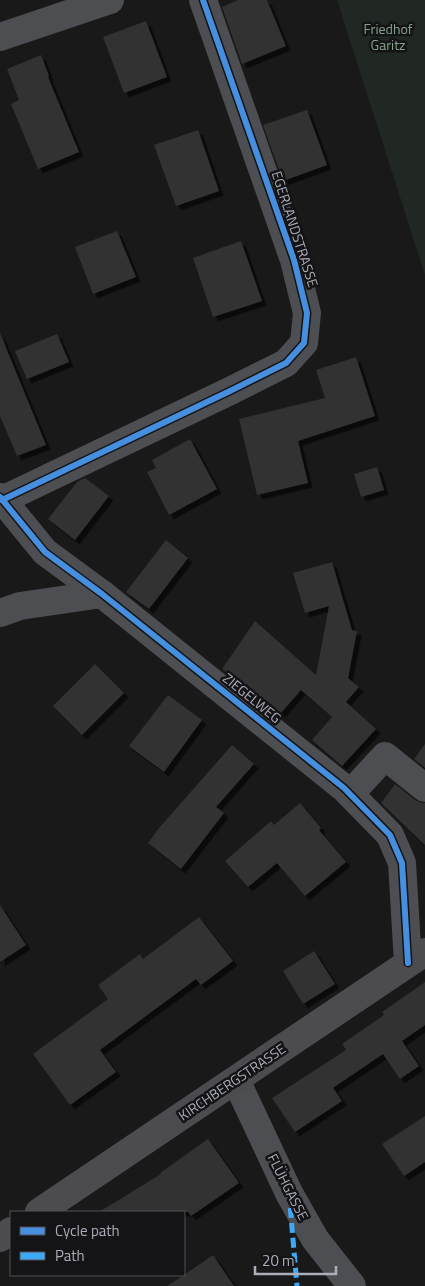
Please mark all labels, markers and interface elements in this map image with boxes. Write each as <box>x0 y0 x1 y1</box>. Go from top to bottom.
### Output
park label: Friedhof Garitz <box>364 18 413 55</box>
street label: EGERLANDSTRASSE <box>267 168 324 290</box>
street label: ZIEGELWEG <box>219 668 286 728</box>
street label: KIRCHBERGSTRASSE <box>174 1038 290 1125</box>
street label: FLÜHGASSE <box>263 1150 314 1224</box>
legend <box>10 1211 185 1276</box>
text: Cycle path <box>55 1219 120 1242</box>
text: Path <box>55 1244 85 1267</box>
scale bar <box>255 1244 336 1276</box>
text: 20 m <box>262 1249 295 1272</box>

